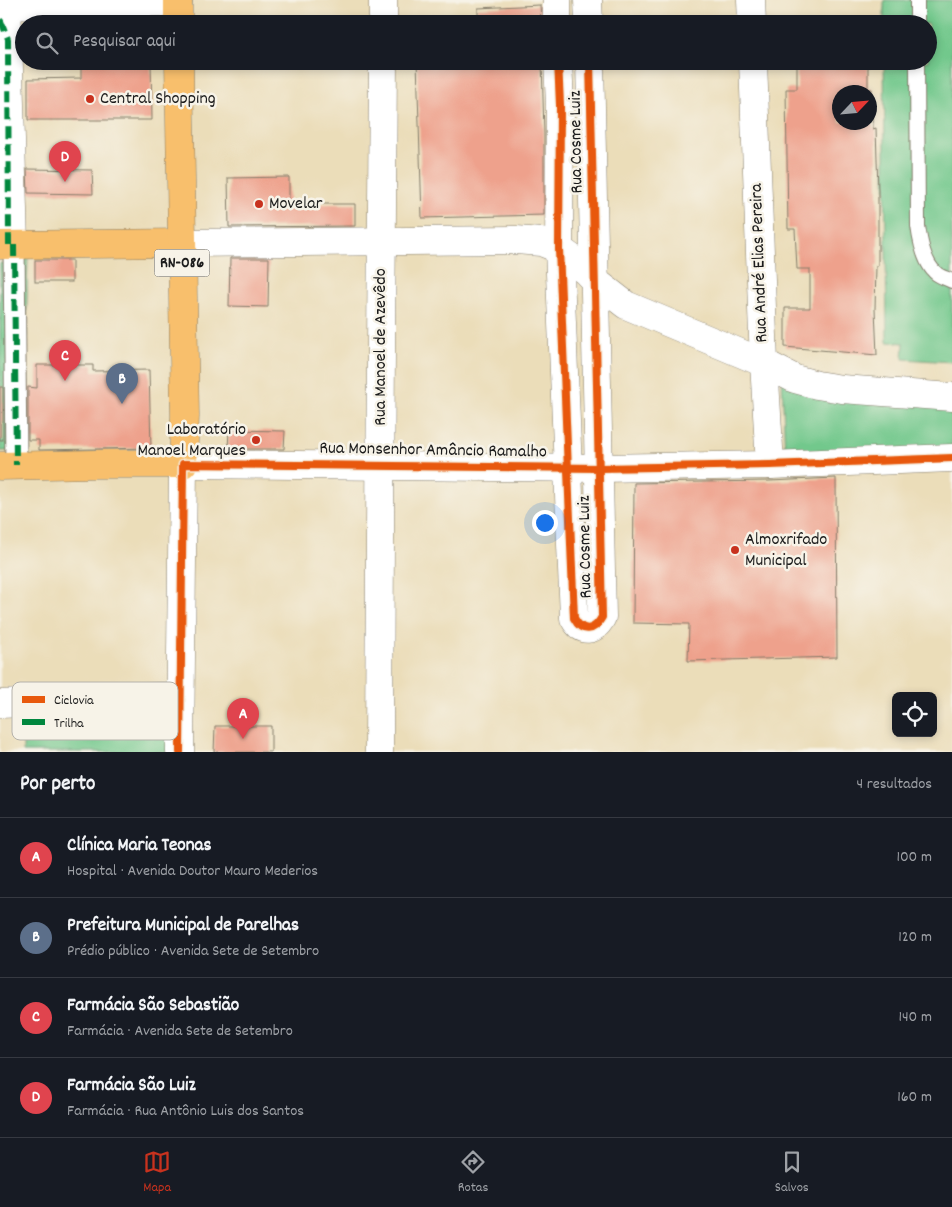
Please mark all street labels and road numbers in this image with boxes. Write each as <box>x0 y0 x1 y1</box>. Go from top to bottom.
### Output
street label: Rua Cosme Luiz <box>564 90 590 194</box>
street label: Rua André Elias Pereira <box>745 182 775 343</box>
road number: RN-086 <box>154 250 210 276</box>
street label: Rua Manoel de Azevêdo <box>369 268 394 426</box>
street label: Rua Monsenhor Amâncio Ramalho <box>319 437 547 465</box>
street label: Rua Cosme Luiz <box>573 495 599 599</box>

